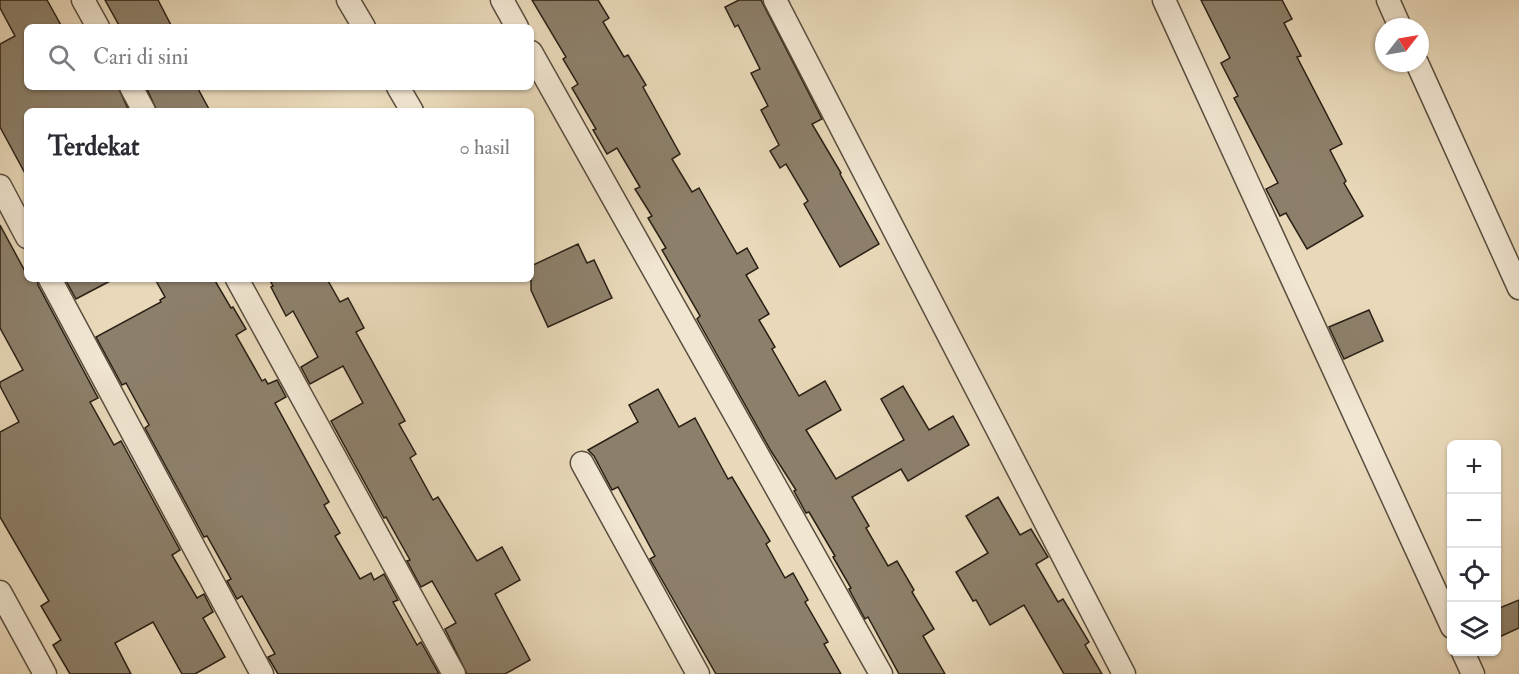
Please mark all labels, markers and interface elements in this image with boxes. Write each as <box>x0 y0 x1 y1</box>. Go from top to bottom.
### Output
north arrow <box>1375 18 1429 72</box>
search box <box>24 24 534 90</box>
icon: search <box>45 41 78 74</box>
text: Cari di sini <box>93 43 189 71</box>
text: Terdekat <box>48 131 139 163</box>
text: 0 hasil <box>460 135 510 160</box>
map controls <box>1447 440 1501 656</box>
button: + <box>1447 440 1501 494</box>
button: − <box>1447 494 1501 548</box>
button: locate <box>1447 548 1501 602</box>
button: layers <box>1447 602 1501 656</box>

